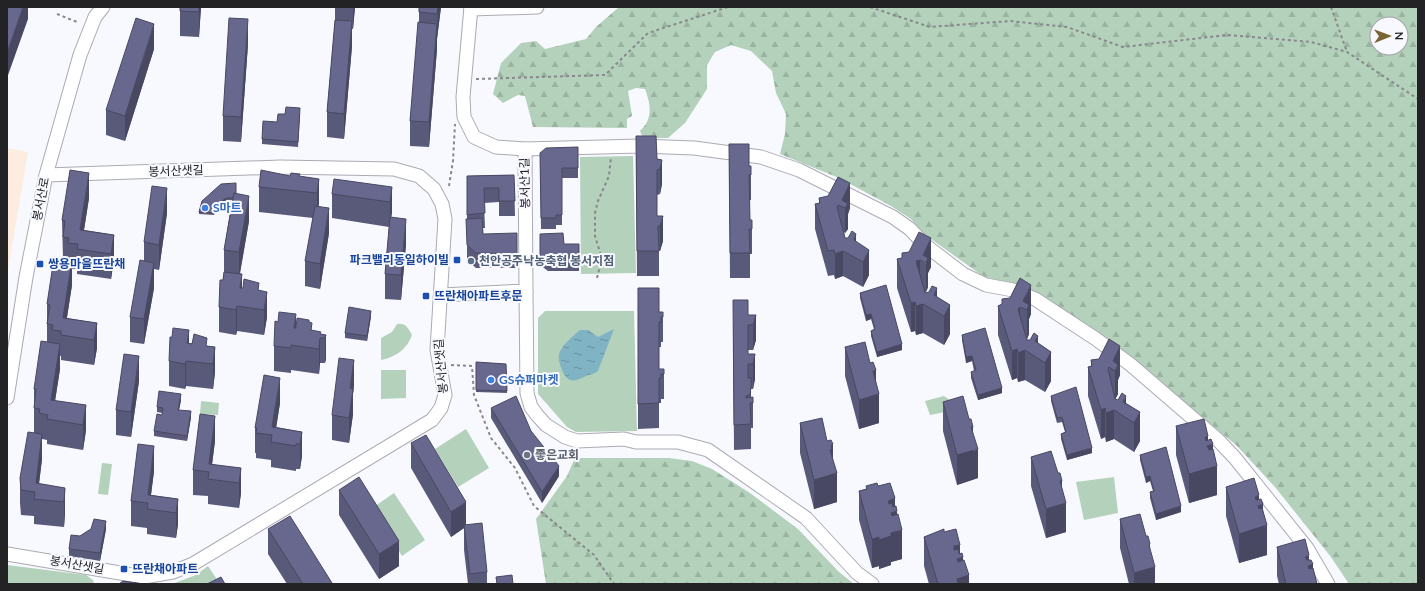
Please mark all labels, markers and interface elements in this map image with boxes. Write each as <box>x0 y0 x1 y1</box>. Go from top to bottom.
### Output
north arrow <box>1369 16 1409 56</box>
text: N <box>1393 31 1406 40</box>
street label: 봉서산1길 <box>517 157 532 209</box>
street label: 봉서산샛길 <box>148 162 204 179</box>
street label: 봉서산로 <box>29 176 52 222</box>
place label: S마트 <box>213 200 242 215</box>
marker: S마트 <box>200 203 210 213</box>
place label: 파크밸리동일하이빌 <box>350 252 449 267</box>
place label: 천안공주낙농축협 봉서지점 <box>479 253 614 268</box>
marker: 파크밸리동일하이빌 <box>452 255 462 265</box>
place label: 쌍용마을뜨란채 <box>48 256 125 271</box>
marker: 천안공주낙농축협 봉서지점 <box>466 256 476 266</box>
marker: 쌍용마을뜨란채 <box>35 259 45 269</box>
place label: 뜨란채아파트후문 <box>434 288 522 303</box>
marker: 뜨란채아파트후문 <box>421 291 431 301</box>
street label: 봉서산샛길 <box>431 338 450 394</box>
place label: GS슈퍼마켓 <box>499 372 558 387</box>
marker: GS슈퍼마켓 <box>486 375 496 385</box>
place label: 좋은교회 <box>535 447 579 462</box>
marker: 좋은교회 <box>522 450 532 460</box>
street label: 봉서산샛길 <box>49 552 106 577</box>
place label: 뜨란채아파트 <box>132 561 198 576</box>
marker: 뜨란채아파트 <box>119 564 129 574</box>

